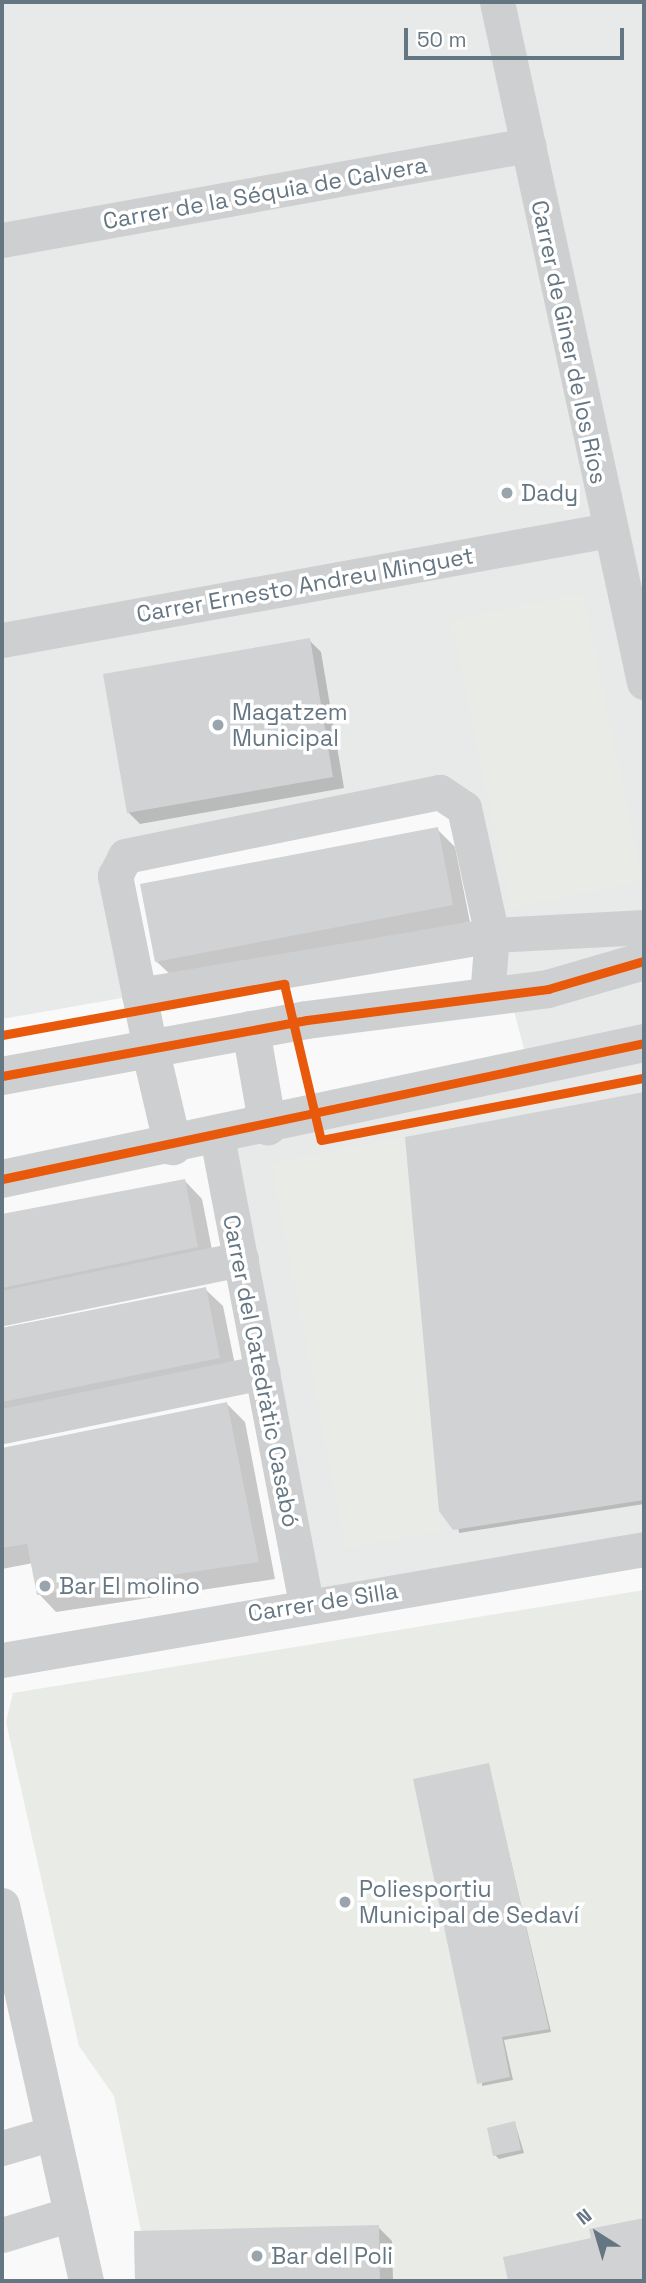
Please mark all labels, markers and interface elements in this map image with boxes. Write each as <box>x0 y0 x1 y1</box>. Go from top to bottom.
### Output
scale bar <box>408 14 628 58</box>
text: 50 m <box>417 26 467 53</box>
street label: Carrer de la Séquia de Calvera <box>101 151 429 235</box>
street label: Carrer de Giner de los Ríos <box>525 198 613 486</box>
place label: Dady <box>521 479 578 507</box>
marker: Dady <box>499 485 515 501</box>
street label: Carrer Ernesto Andreu Minguet <box>134 542 476 628</box>
place label: Magatzem Municipal <box>232 698 348 752</box>
marker: Magatzem Municipal <box>210 717 226 733</box>
street label: Carrer del Catedràtic Casabó <box>217 1212 305 1530</box>
place label: Bar El molino <box>59 1572 200 1600</box>
street label: Carrer de Silla <box>246 1577 400 1627</box>
marker: Bar El molino <box>37 1578 53 1594</box>
place label: Poliesportiu Municipal de Sedaví <box>359 1875 579 1929</box>
marker: Poliesportiu Municipal de Sedaví <box>337 1894 353 1910</box>
north arrow <box>562 2199 632 2269</box>
text: N <box>571 2203 597 2231</box>
place label: Bar del Poli <box>271 2242 393 2270</box>
marker: Bar del Poli <box>249 2248 265 2264</box>

